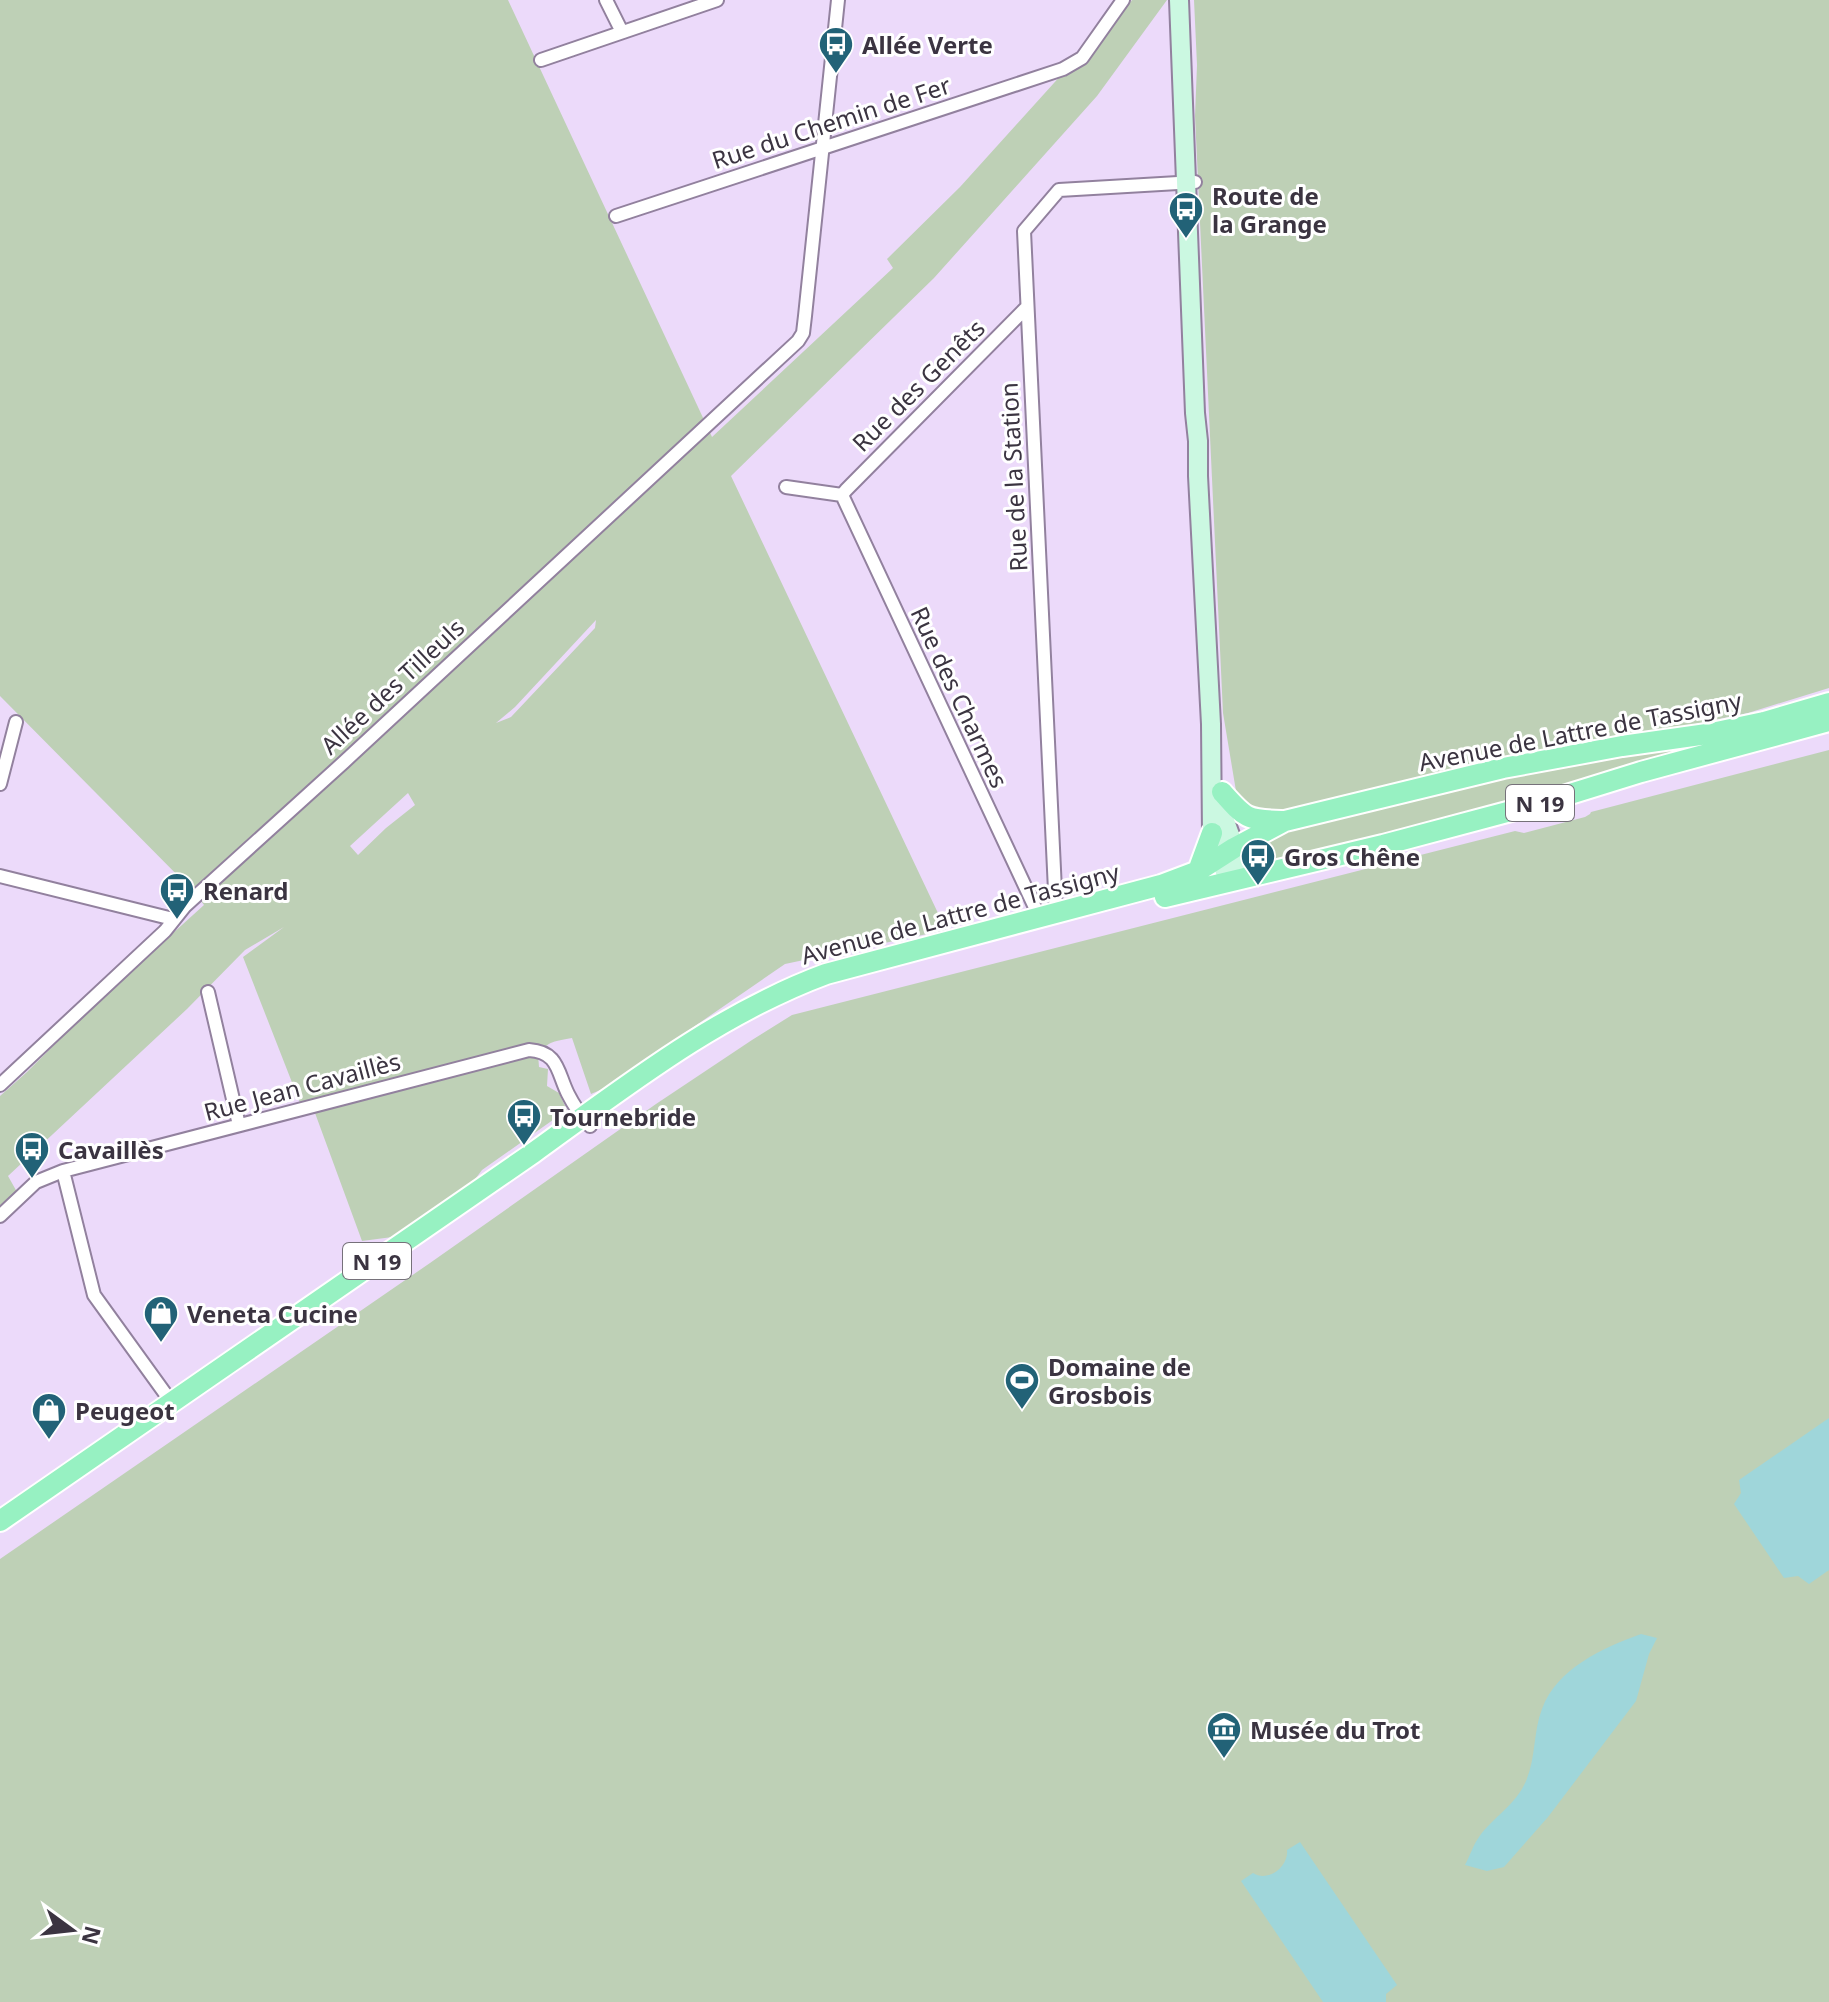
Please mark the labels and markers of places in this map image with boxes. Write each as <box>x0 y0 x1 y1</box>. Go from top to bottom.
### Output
bus stop icon: Allée Verte <box>817 25 855 75</box>
place label: Allée Verte <box>862 28 993 61</box>
place label: Route de la Grange <box>1212 179 1327 240</box>
bus stop icon: Route de la Grange <box>1167 190 1205 240</box>
bus stop icon: Gros Chêne <box>1239 837 1277 887</box>
place label: Gros Chêne <box>1284 840 1420 873</box>
bus stop icon: Renard <box>158 871 196 921</box>
place label: Renard <box>203 874 288 907</box>
bus stop icon: Tournebride <box>505 1097 543 1147</box>
place label: Tournebride <box>550 1100 696 1133</box>
bus stop icon: Cavaillès <box>13 1130 51 1180</box>
place label: Cavaillès <box>58 1133 164 1166</box>
shop icon: Veneta Cucine <box>142 1294 180 1344</box>
place label: Veneta Cucine <box>187 1297 358 1330</box>
place label: Domaine de Grosbois <box>1048 1350 1191 1411</box>
sports icon: Domaine de Grosbois <box>1003 1361 1041 1411</box>
shop icon: Peugeot <box>30 1391 68 1441</box>
place label: Peugeot <box>75 1394 175 1427</box>
museum icon: Musée du Trot <box>1205 1710 1243 1760</box>
place label: Musée du Trot <box>1250 1713 1421 1746</box>

